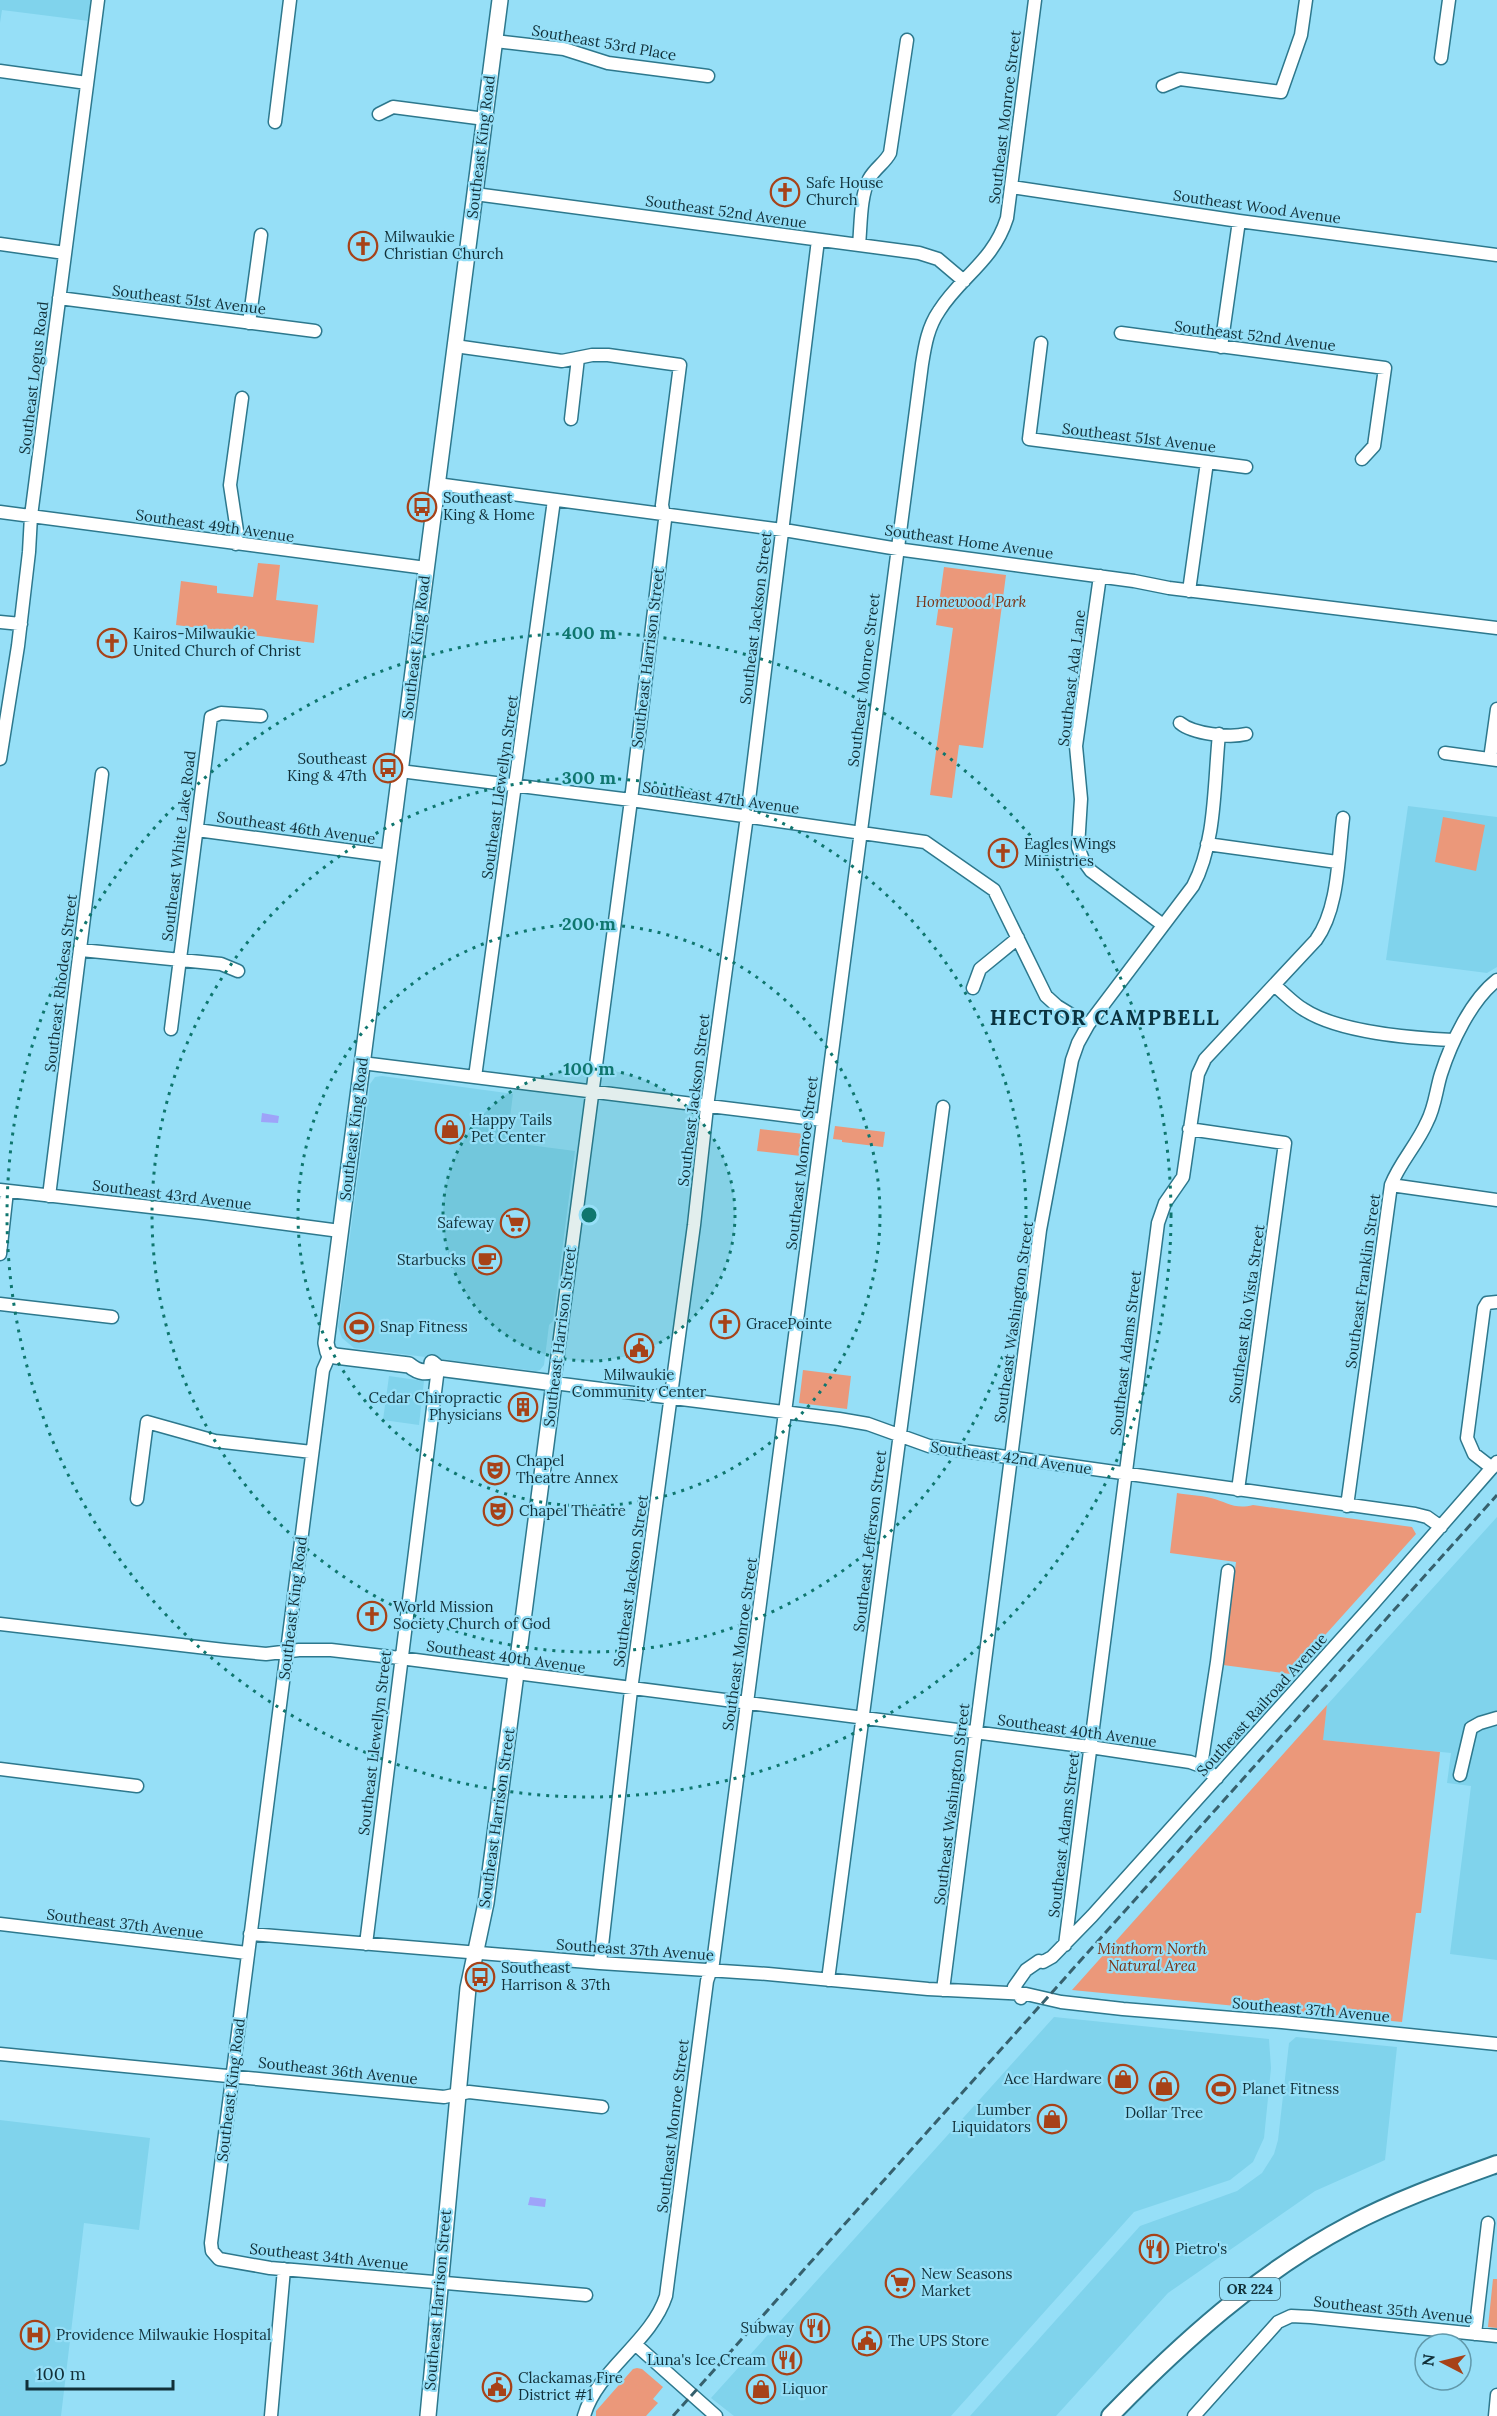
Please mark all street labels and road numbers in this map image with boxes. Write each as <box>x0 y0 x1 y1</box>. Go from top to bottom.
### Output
street label: Southeast 53rd Place <box>530 20 678 65</box>
street label: Southeast Monroe Street <box>984 29 1025 205</box>
street label: Southeast King Road <box>462 74 499 220</box>
street label: Southeast Wood Avenue <box>1172 185 1342 228</box>
street label: Southeast 52nd Avenue <box>644 191 808 232</box>
street label: Southeast 51st Avenue <box>111 281 267 318</box>
street label: Southeast Logus Road <box>15 300 52 455</box>
street label: Southeast 52nd Avenue <box>1173 316 1337 355</box>
street label: Southeast 51st Avenue <box>1061 419 1217 456</box>
street label: Southeast 49th Avenue <box>135 505 296 546</box>
street label: Southeast Home Avenue <box>884 520 1055 563</box>
street label: Southeast Jackson Street <box>735 530 776 705</box>
street label: Southeast Harrison Street <box>627 567 668 749</box>
street label: Southeast King Road <box>397 574 434 720</box>
street label: Southeast Monroe Street <box>843 592 884 768</box>
street label: Southeast Ada Lane <box>1054 608 1089 747</box>
street label: Southeast Llewellyn Street <box>477 693 522 880</box>
street label: Southeast White Lake Road <box>157 750 200 942</box>
street label: Southeast 47th Avenue <box>641 777 801 818</box>
street label: Southeast 46th Avenue <box>216 807 377 848</box>
street label: Southeast Rhodesa Street <box>40 893 81 1073</box>
street label: Southeast Jackson Street <box>673 1012 714 1187</box>
street label: Southeast King Road <box>335 1056 372 1202</box>
street label: Southeast Monroe Street <box>781 1075 822 1251</box>
street label: Southeast 43rd Avenue <box>91 1175 253 1214</box>
street label: Southeast Franklin Street <box>1341 1192 1384 1370</box>
street label: Southeast Washington Street <box>990 1220 1037 1424</box>
street label: Southeast Rio Vista Street <box>1225 1223 1269 1405</box>
street label: Southeast Harrison Street <box>539 1246 580 1428</box>
street label: Southeast Adams Street <box>1106 1269 1145 1437</box>
street label: Southeast 42nd Avenue <box>929 1437 1093 1478</box>
street label: Southeast Jefferson Street <box>849 1449 890 1633</box>
street label: Southeast Jackson Street <box>609 1493 652 1668</box>
street label: Southeast King Road <box>274 1535 311 1681</box>
street label: Southeast Monroe Street <box>718 1556 761 1732</box>
street label: Southeast Railroad Avenue <box>1192 1629 1331 1780</box>
street label: Southeast 40th Avenue <box>425 1636 587 1677</box>
street label: Southeast Llewellyn Street <box>354 1649 395 1836</box>
street label: Southeast Washington Street <box>930 1702 973 1906</box>
street label: Southeast 40th Avenue <box>996 1710 1158 1751</box>
street label: Southeast Harrison Street <box>474 1727 519 1909</box>
street label: Southeast Adams Street <box>1044 1751 1083 1919</box>
street label: Southeast 37th Avenue <box>45 1904 205 1943</box>
street label: Southeast 37th Avenue <box>556 1935 715 1964</box>
street label: Southeast 37th Avenue <box>1231 1993 1391 2026</box>
street label: Southeast King Road <box>212 2017 249 2163</box>
street label: Southeast Monroe Street <box>652 2038 693 2214</box>
street label: Southeast 36th Avenue <box>257 2053 419 2088</box>
street label: Southeast Harrison Street <box>420 2209 455 2391</box>
street label: Southeast 34th Avenue <box>249 2239 409 2274</box>
road number: OR 224 <box>1220 2278 1280 2300</box>
street label: Southeast 35th Avenue <box>1313 2292 1473 2327</box>

